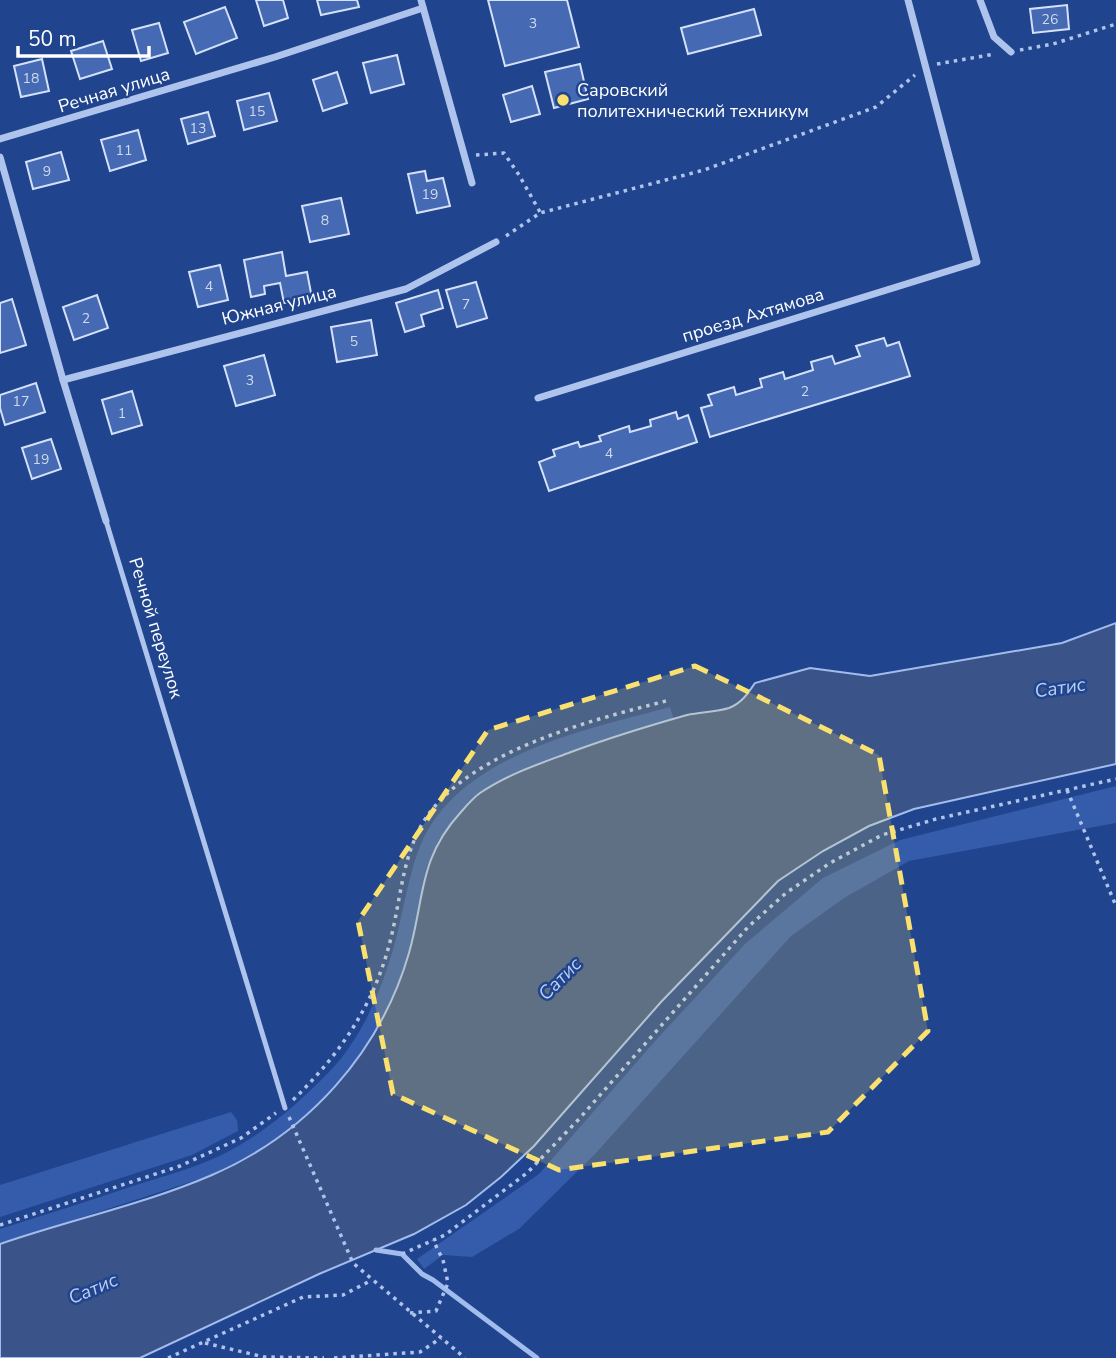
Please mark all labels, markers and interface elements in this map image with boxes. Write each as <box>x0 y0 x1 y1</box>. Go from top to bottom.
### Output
house number: 26 <box>1042 10 1058 29</box>
scale bar <box>18 14 149 58</box>
house number: 3 <box>529 14 537 33</box>
text: 50 m <box>28 25 77 53</box>
street label: Речная улица <box>55 62 173 118</box>
house number: 18 <box>23 69 39 88</box>
place label: Саровский политехнический техникум <box>577 78 809 123</box>
marker: Саровский политехнический техникум <box>555 92 571 108</box>
house number: 15 <box>249 102 265 121</box>
house number: 13 <box>190 119 206 138</box>
house number: 11 <box>116 141 132 160</box>
house number: 9 <box>43 162 51 181</box>
house number: 19 <box>422 185 438 204</box>
house number: 8 <box>321 211 329 230</box>
house number: 4 <box>205 277 213 296</box>
street label: Южная улица <box>219 279 339 331</box>
street label: проезд Ахтямова <box>679 282 827 348</box>
house number: 7 <box>462 295 470 314</box>
house number: 2 <box>82 309 90 328</box>
house number: 5 <box>350 332 358 351</box>
house number: 3 <box>246 371 254 390</box>
house number: 2 <box>801 382 809 401</box>
house number: 17 <box>13 392 29 411</box>
house number: 1 <box>118 404 126 423</box>
house number: 4 <box>605 444 613 463</box>
house number: 19 <box>33 450 49 469</box>
street label: Речной переулок <box>123 555 189 702</box>
water label: Сатис <box>1033 672 1087 704</box>
water label: Сатис <box>533 952 587 1006</box>
water label: Сатис <box>64 1267 122 1311</box>

